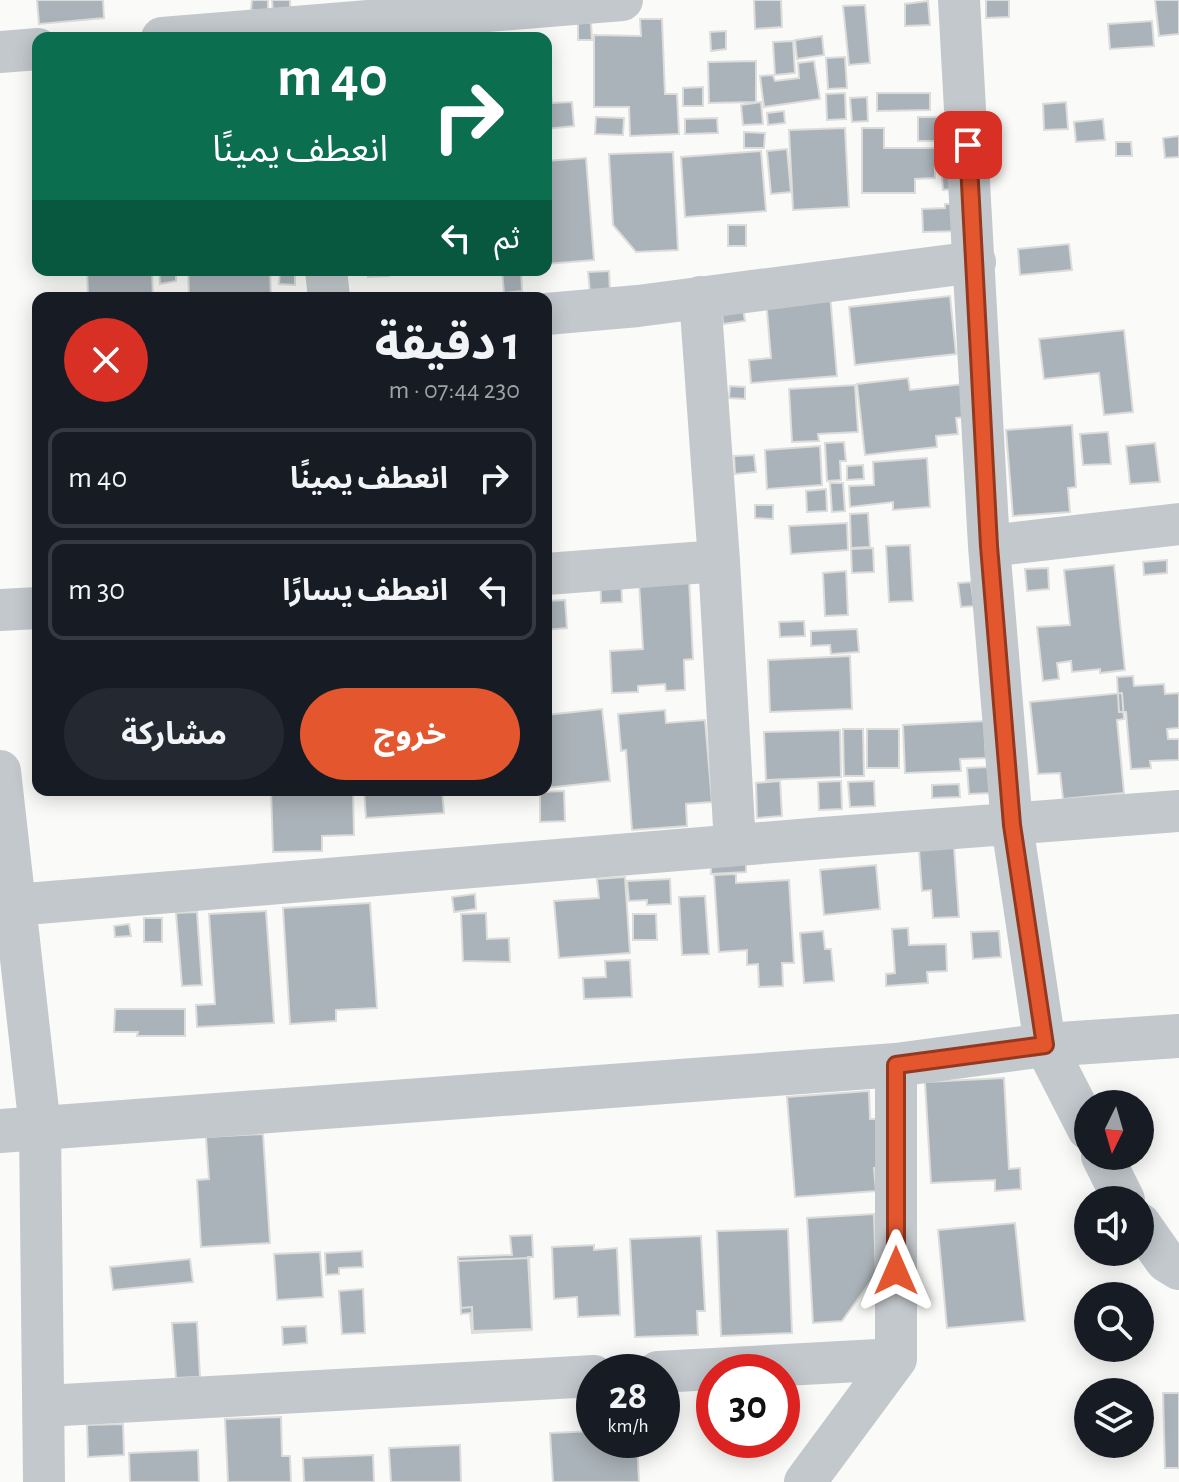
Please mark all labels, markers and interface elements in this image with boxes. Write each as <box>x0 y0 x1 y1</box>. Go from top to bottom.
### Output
text: 40 m <box>277 50 388 106</box>
icon: right <box>416 64 520 168</box>
pin <box>934 111 1002 179</box>
icon: arrive <box>946 123 990 167</box>
text: انعطف يمينًا <box>212 132 388 168</box>
icon: left <box>434 216 478 260</box>
text: ثم <box>494 224 520 254</box>
button: close <box>64 318 148 402</box>
text: 1 دقيقة <box>375 321 520 369</box>
text: 230 m · 07:44 <box>389 377 520 403</box>
icon: right <box>472 456 516 500</box>
text: 40 m <box>68 463 127 493</box>
text: انعطف يمينًا <box>290 464 448 494</box>
icon: left <box>472 568 516 612</box>
text: 30 m <box>68 575 125 605</box>
text: انعطف يسارًا <box>282 576 448 606</box>
button: مشاركة <box>64 688 284 780</box>
button: خروج <box>300 688 520 780</box>
north arrow <box>1074 1090 1154 1170</box>
map controls <box>1074 1090 1154 1458</box>
button: sound <box>1074 1186 1154 1266</box>
position arrow <box>854 1229 938 1313</box>
button: search <box>1074 1282 1154 1362</box>
speed limit sign: 30 <box>696 1354 800 1458</box>
text: 28 <box>609 1376 647 1416</box>
button: layers <box>1074 1378 1154 1458</box>
text: km/h <box>607 1416 649 1436</box>

